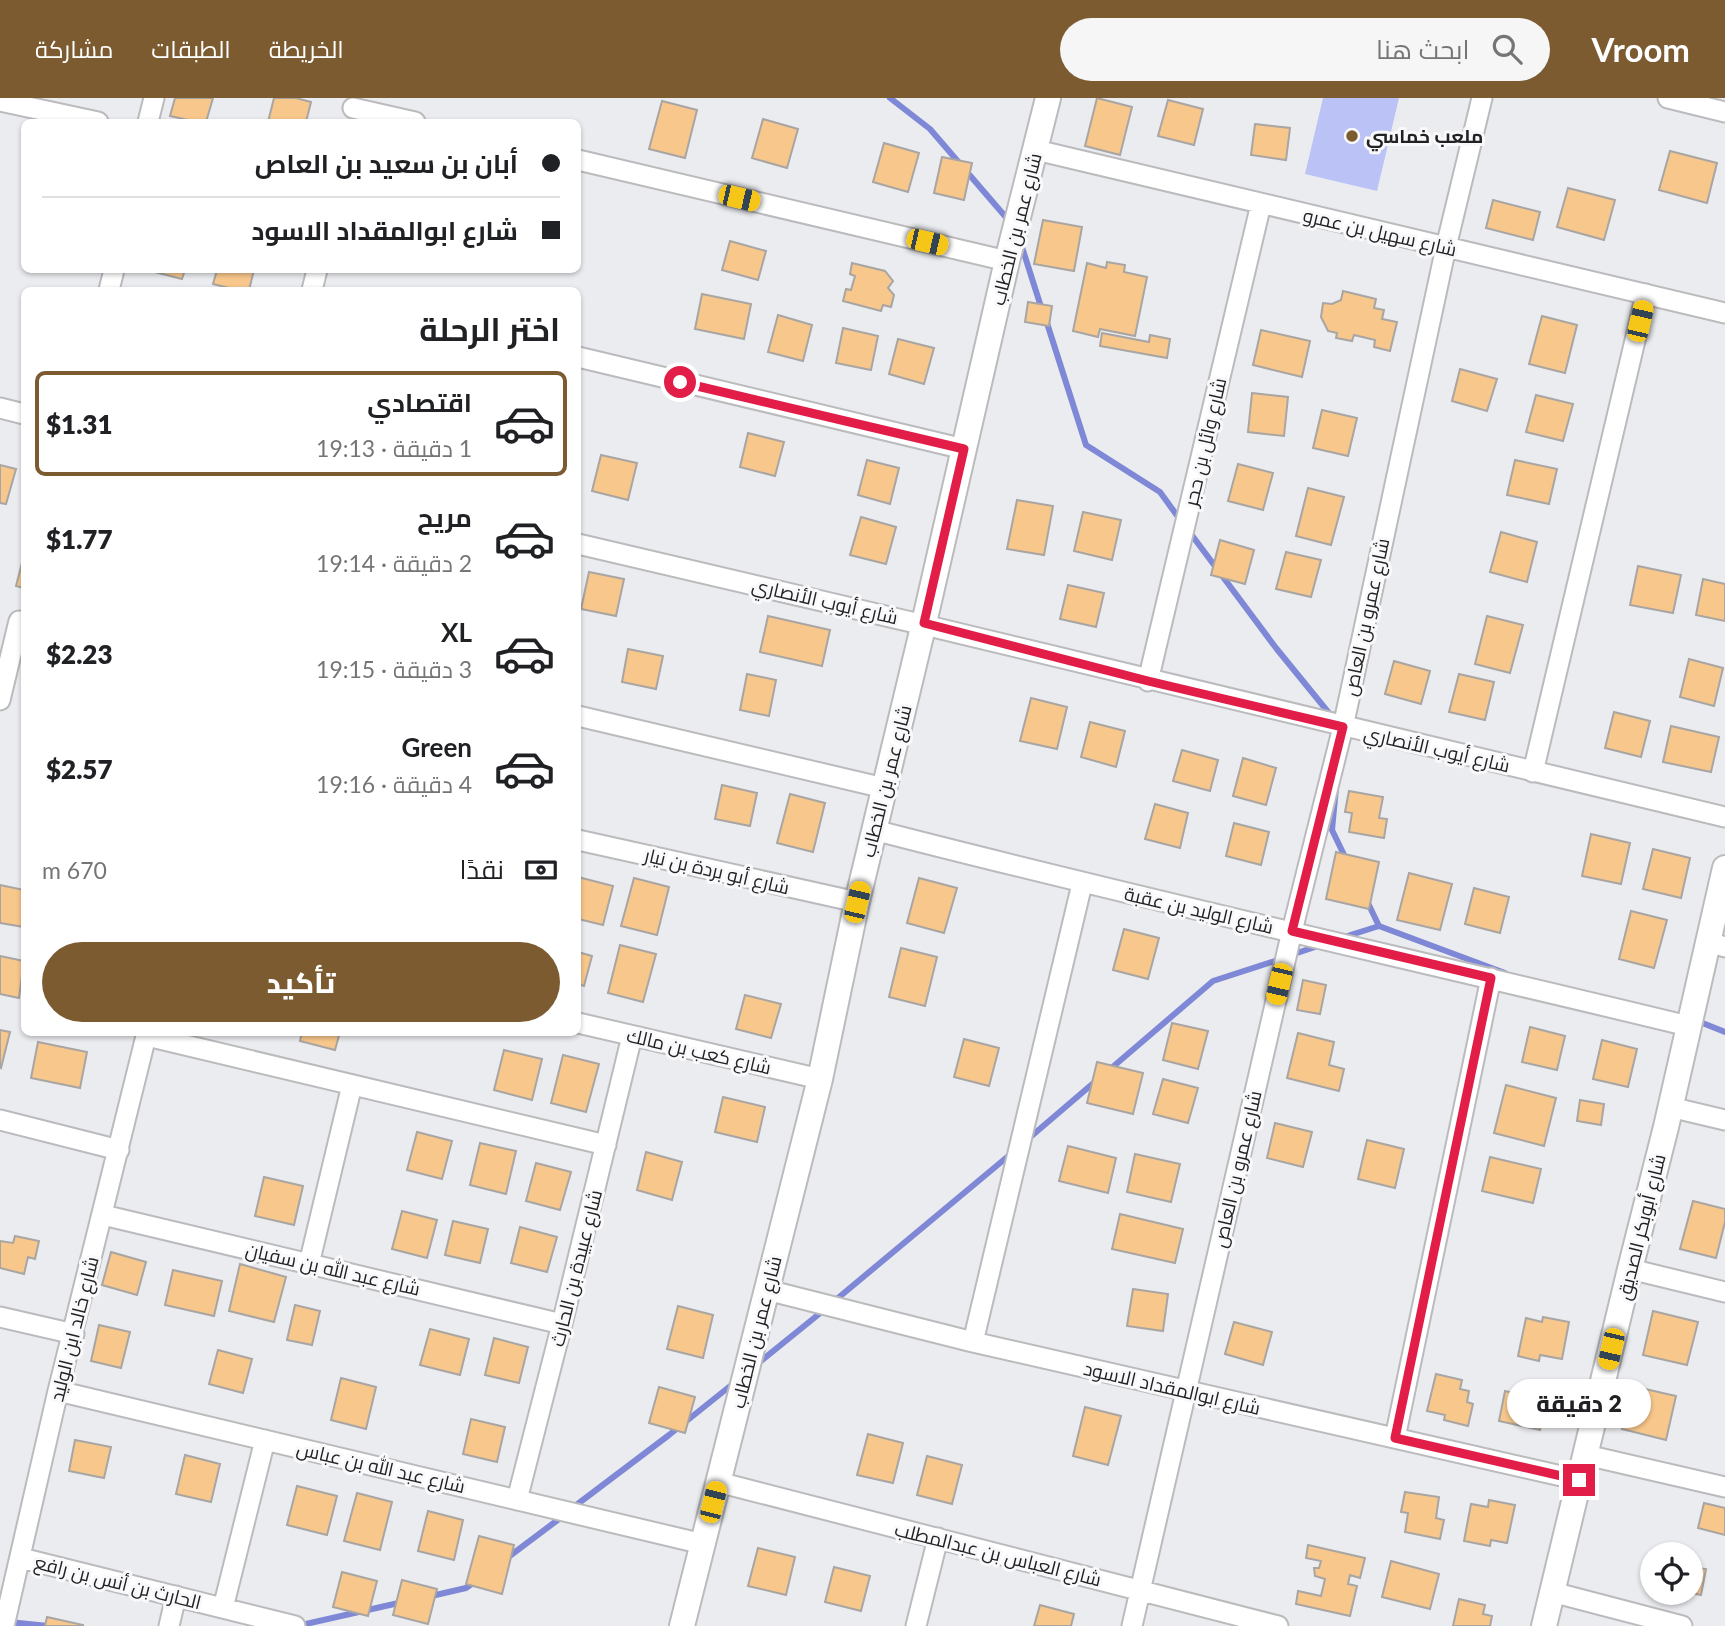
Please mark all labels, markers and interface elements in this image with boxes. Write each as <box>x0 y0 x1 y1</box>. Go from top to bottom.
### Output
search box <box>1060 18 1550 81</box>
text: Vroom <box>1592 29 1690 69</box>
icon: search <box>1488 30 1526 68</box>
text: ابحث هنا <box>1376 33 1470 65</box>
text: مشاركة <box>35 34 113 63</box>
text: الطبقات <box>151 34 231 63</box>
text: الخريطة <box>269 34 344 63</box>
place label: ملعب خماسي <box>1366 124 1483 152</box>
marker: ملعب خماسي <box>1344 128 1360 144</box>
text: أبان بن سعيد بن العاص <box>255 147 518 179</box>
street label: شارع عمر بن الخطاب <box>985 150 1048 308</box>
car <box>717 183 762 213</box>
street label: شارع سهيل بن عمرو <box>1300 203 1459 263</box>
text: شارع ابوالمقداد الاسود <box>251 214 518 246</box>
car <box>905 227 950 257</box>
car <box>1626 298 1655 344</box>
text: اختر الرحلة <box>419 309 560 348</box>
route start <box>664 366 696 398</box>
street label: شارع وائل بن حجر <box>1178 375 1233 510</box>
text: اقتصادي <box>367 386 472 418</box>
icon: car <box>493 392 556 455</box>
text: $1.31 <box>46 408 113 440</box>
text: 1 دقيقة · 19:13 <box>316 434 472 462</box>
text: مريح <box>417 501 472 533</box>
icon: car <box>493 507 556 570</box>
text: $1.77 <box>46 523 113 555</box>
street label: شارع عمرو بن العاص <box>1338 536 1396 698</box>
text: 2 دقيقة · 19:14 <box>316 549 472 577</box>
street label: شارع أيوب الأنصاري <box>749 573 900 632</box>
text: XL <box>441 616 472 648</box>
icon: car <box>493 622 556 685</box>
text: $2.23 <box>46 638 113 670</box>
text: 3 دقيقة · 19:15 <box>316 655 472 683</box>
street label: شارع عمر بن الخطاب <box>855 702 918 860</box>
street label: شارع أيوب الأنصاري <box>1361 721 1512 780</box>
text: Green <box>402 731 472 763</box>
icon: car <box>493 737 556 800</box>
text: $2.57 <box>46 753 113 785</box>
text: 4 دقيقة · 19:16 <box>316 770 472 798</box>
street label: شارع أبو بردة بن نيار <box>641 842 792 901</box>
icon: cash <box>522 851 560 889</box>
text: نقدًا <box>460 853 504 885</box>
text: 670 m <box>42 856 107 884</box>
car <box>843 879 872 925</box>
street label: شارع الوليد بن عقبة <box>1122 881 1276 941</box>
button: تأكيد <box>42 942 560 1022</box>
car <box>1265 961 1294 1007</box>
street label: شارع كعب بن مالك <box>624 1023 774 1081</box>
street label: شارع عمرو بن العاص <box>1207 1088 1269 1250</box>
street label: شارع أبوبكر الصديق <box>1611 1151 1673 1303</box>
street label: شارع عبيدة بن الحارث <box>545 1187 609 1349</box>
street label: شارع عبد الله بن سفيان <box>243 1237 423 1303</box>
street label: شارع عمر بن الخطاب <box>725 1253 788 1411</box>
street label: شارع خالد ابن الوليد <box>44 1254 106 1405</box>
car <box>1597 1326 1626 1372</box>
street label: شارع ابوالمقداد الاسود <box>1081 1356 1263 1422</box>
callout: 2 دقيقة <box>1507 1378 1651 1428</box>
text: 2 دقيقة <box>1536 1389 1622 1417</box>
street label: شارع عبد الله بن عباس <box>294 1436 468 1500</box>
route end <box>1563 1464 1595 1496</box>
car <box>698 1479 729 1525</box>
street label: شارع العباس بن عبدالمطلب <box>892 1517 1104 1593</box>
map controls <box>1640 1542 1703 1605</box>
button: locate <box>1640 1542 1703 1605</box>
street label: الحارث بن أنس بن رافع <box>32 1550 204 1616</box>

